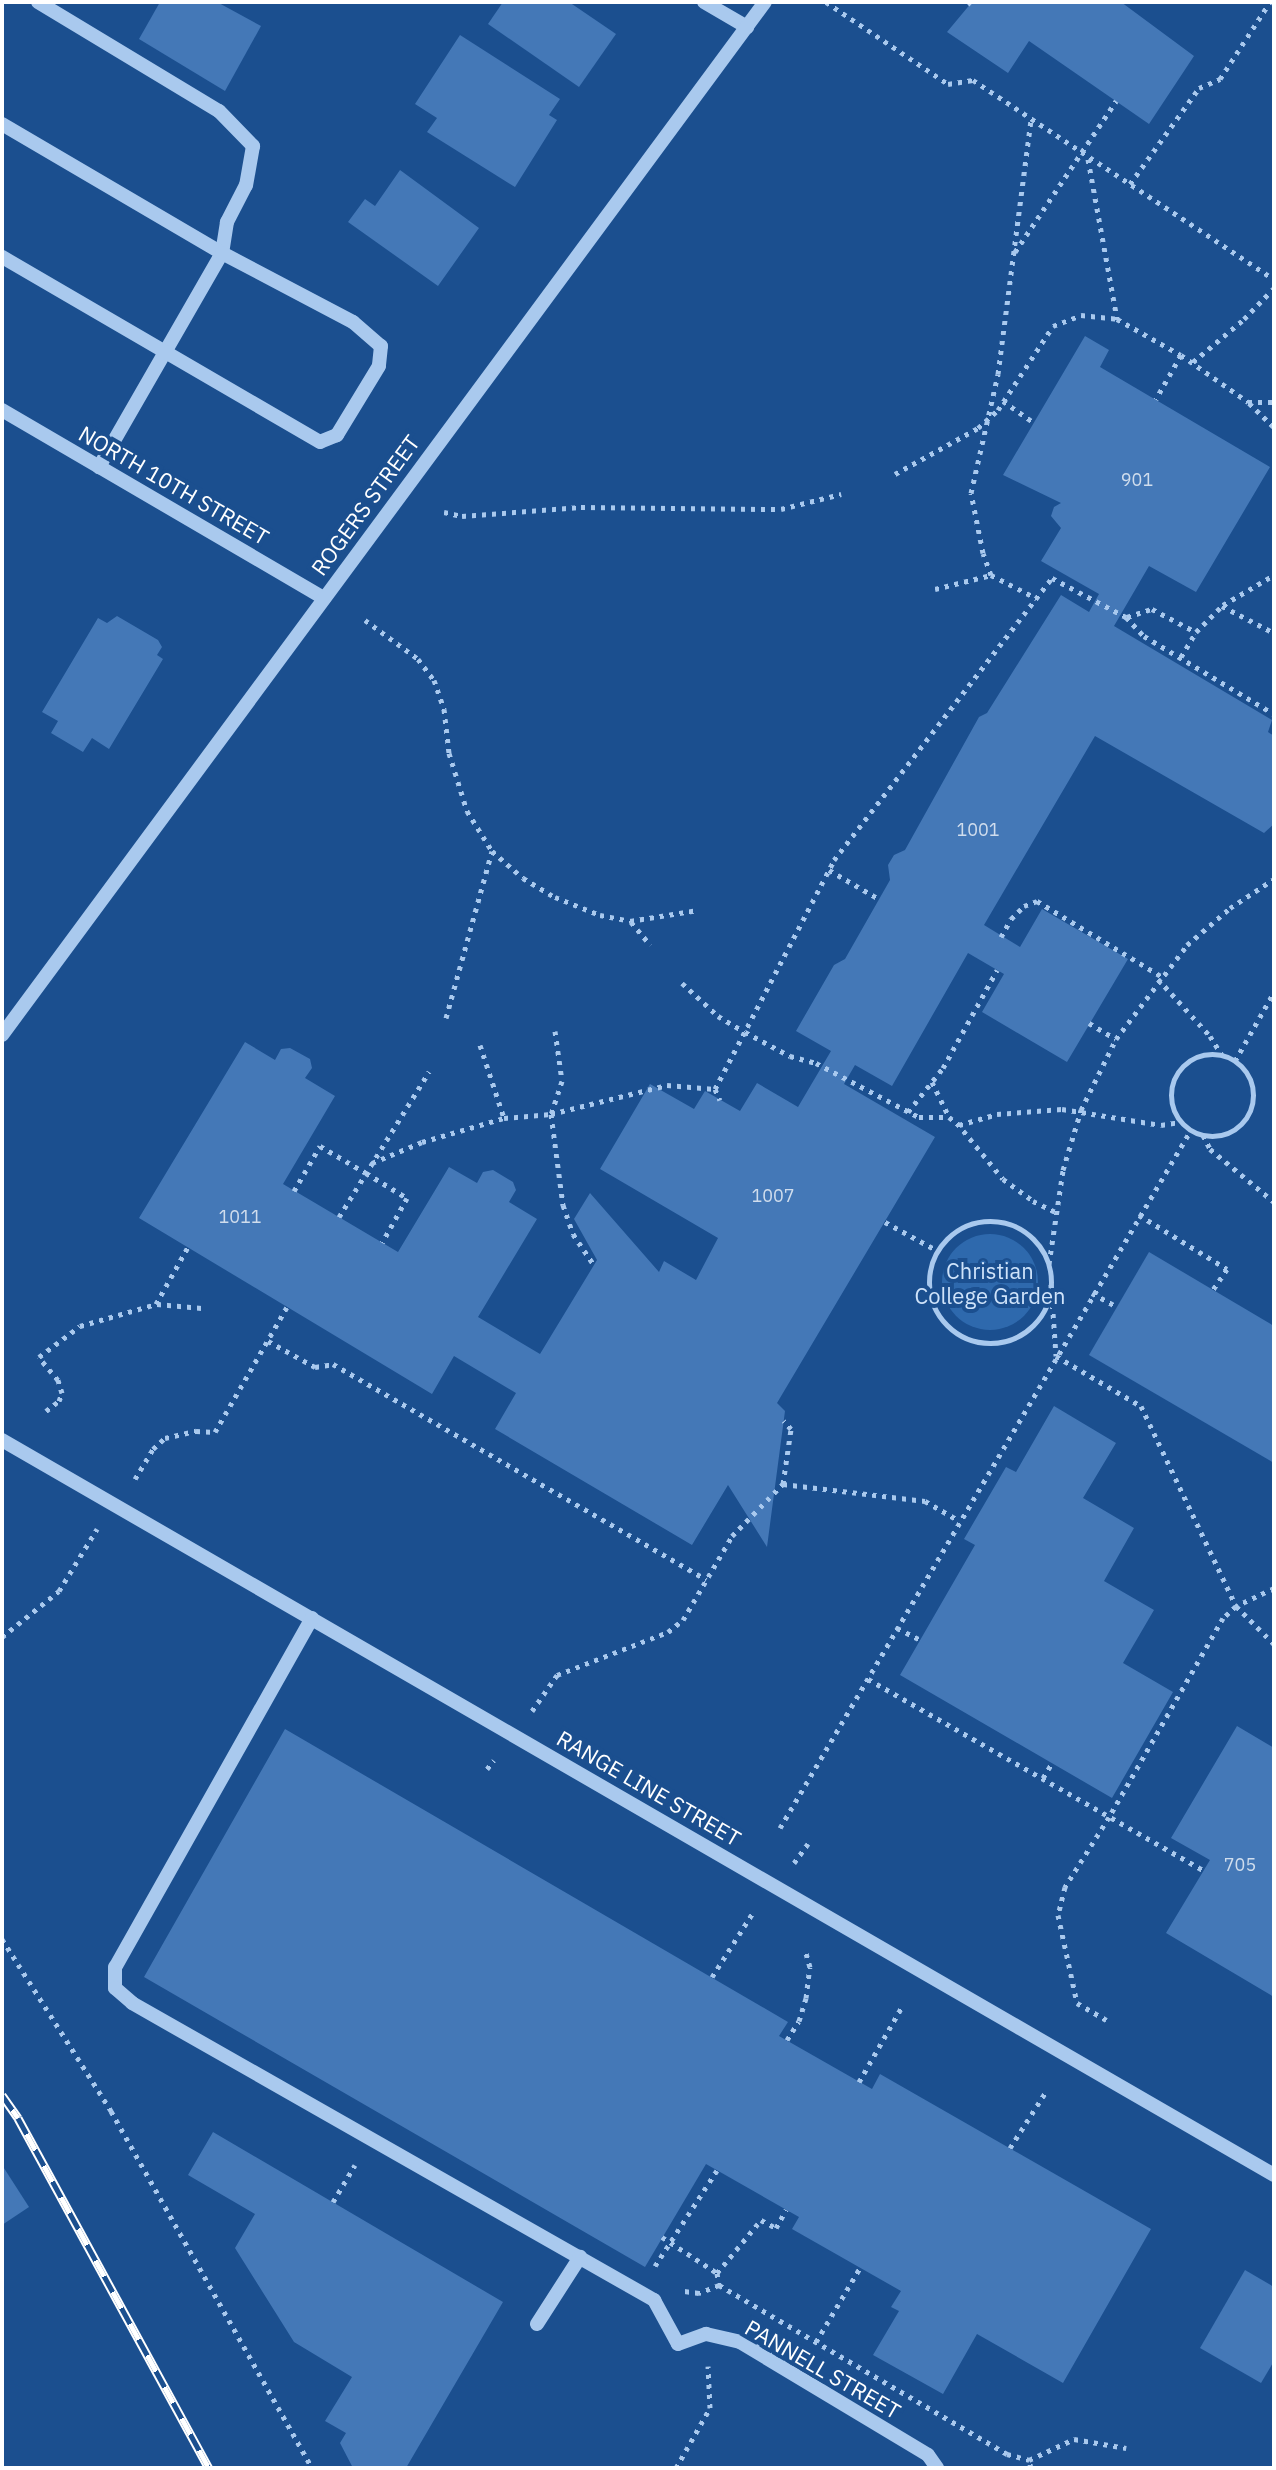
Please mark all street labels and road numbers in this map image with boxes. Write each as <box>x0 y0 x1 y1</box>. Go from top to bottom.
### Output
street label: NORTH 10TH STREET <box>74 420 274 550</box>
street label: ROGERS STREET <box>305 430 425 580</box>
street label: RANGE LINE STREET <box>552 1725 746 1851</box>
street label: PANNELL STREET <box>741 2314 905 2424</box>

